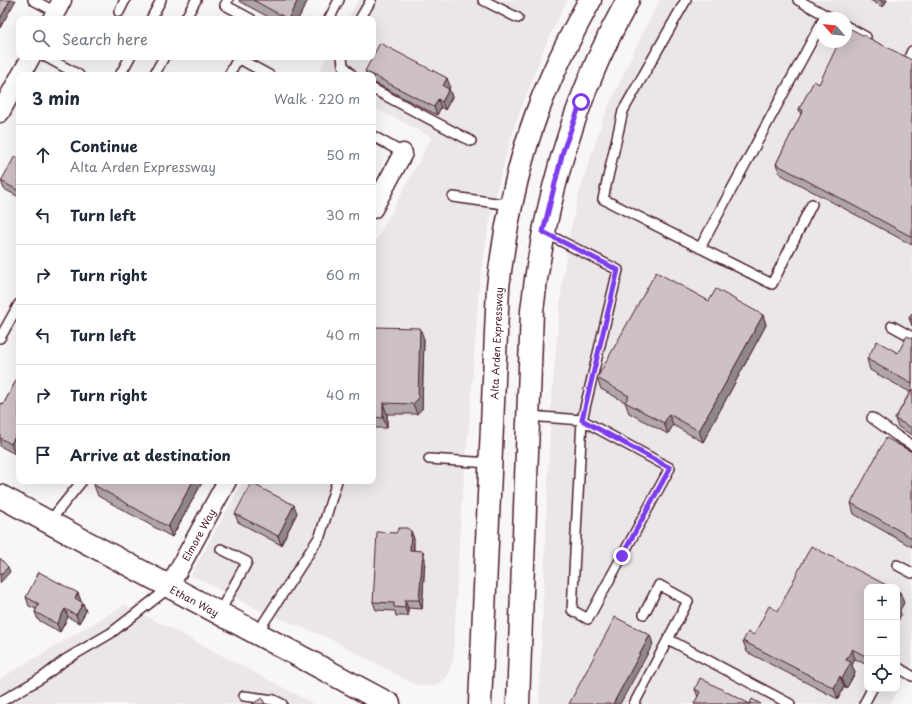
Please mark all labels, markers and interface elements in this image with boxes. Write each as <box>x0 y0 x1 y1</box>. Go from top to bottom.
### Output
north arrow <box>816 12 852 48</box>
search box <box>16 16 376 60</box>
icon: search <box>30 27 52 49</box>
text: Search here <box>62 27 148 50</box>
text: 3 min <box>32 85 80 111</box>
text: Walk · 220 m <box>274 89 360 108</box>
route start <box>572 93 590 111</box>
text: Continue <box>70 134 138 157</box>
icon: ahead <box>32 144 54 166</box>
text: 50 m <box>326 145 360 164</box>
text: Alta Arden Expressway <box>70 157 216 176</box>
text: Turn left <box>70 203 136 226</box>
icon: left <box>32 204 54 226</box>
text: 30 m <box>326 205 360 224</box>
text: Turn right <box>70 263 147 286</box>
icon: right <box>32 264 54 286</box>
text: 60 m <box>326 265 360 284</box>
street label: Alta Arden Expressway <box>486 287 506 400</box>
text: Turn left <box>70 323 136 346</box>
icon: left <box>32 324 54 346</box>
text: 40 m <box>326 325 360 344</box>
text: Turn right <box>70 383 147 406</box>
icon: right <box>32 384 54 406</box>
text: 40 m <box>326 385 360 404</box>
text: Arrive at destination <box>70 443 231 466</box>
icon: arrive <box>32 444 54 466</box>
street label: Elmore Way <box>177 505 218 563</box>
route end <box>613 547 631 565</box>
street label: Ethan Way <box>168 581 222 619</box>
map controls <box>864 584 900 692</box>
button: + <box>864 584 900 620</box>
button: − <box>864 620 900 656</box>
button: locate <box>864 656 900 692</box>

